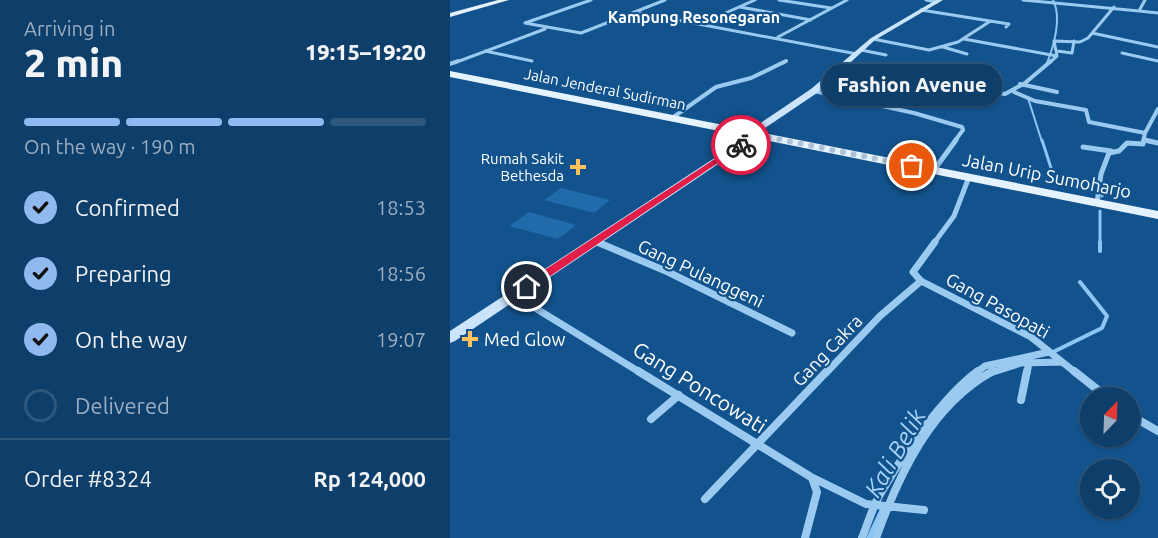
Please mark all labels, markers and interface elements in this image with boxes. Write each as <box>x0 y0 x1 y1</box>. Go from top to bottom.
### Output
district label: Kampung Resonegaran <box>608 8 780 26</box>
text: Arriving in <box>24 17 115 40</box>
text: 19:15–19:20 <box>305 39 426 64</box>
text: 2 min <box>24 41 123 84</box>
callout: Fashion Avenue <box>822 64 1002 106</box>
street label: Jalan Jenderal Sudirman <box>523 65 687 113</box>
text: Fashion Avenue <box>837 73 987 96</box>
courier <box>711 115 771 175</box>
icon: bike <box>725 129 758 162</box>
text: On the way · 190 m <box>24 135 196 158</box>
pin <box>886 140 937 191</box>
icon: bag <box>895 149 928 182</box>
street label: Jalan Urip Sumoharjo <box>961 149 1133 201</box>
place label: Rumah Sakit Bethesda <box>481 150 564 184</box>
marker: Rumah Sakit Bethesda <box>569 158 587 176</box>
icon: check <box>24 191 57 224</box>
text: Confirmed <box>75 195 180 220</box>
text: 18:53 <box>376 196 426 219</box>
street label: Gang Pulanggeni <box>635 235 767 311</box>
icon: check <box>24 257 57 290</box>
text: Preparing <box>75 261 172 286</box>
pin <box>501 261 552 312</box>
text: 18:56 <box>376 262 426 285</box>
street label: Gang Pasopati <box>943 268 1053 342</box>
icon: home <box>510 270 543 303</box>
street label: Gang Cakra <box>788 310 866 390</box>
icon: check <box>24 323 57 356</box>
text: On the way <box>75 327 187 352</box>
text: 19:07 <box>376 328 426 351</box>
place label: Med Glow <box>484 329 565 349</box>
marker: Med Glow <box>461 330 479 348</box>
street label: Gang Poncowati <box>629 336 771 438</box>
north arrow <box>1080 387 1140 447</box>
map controls <box>1080 387 1140 519</box>
text: Delivered <box>75 393 170 418</box>
water label: Kali Belik <box>859 404 931 502</box>
button: locate <box>1080 459 1140 519</box>
text: Order #8324 <box>24 466 152 491</box>
text: Rp 124,000 <box>313 466 426 491</box>

